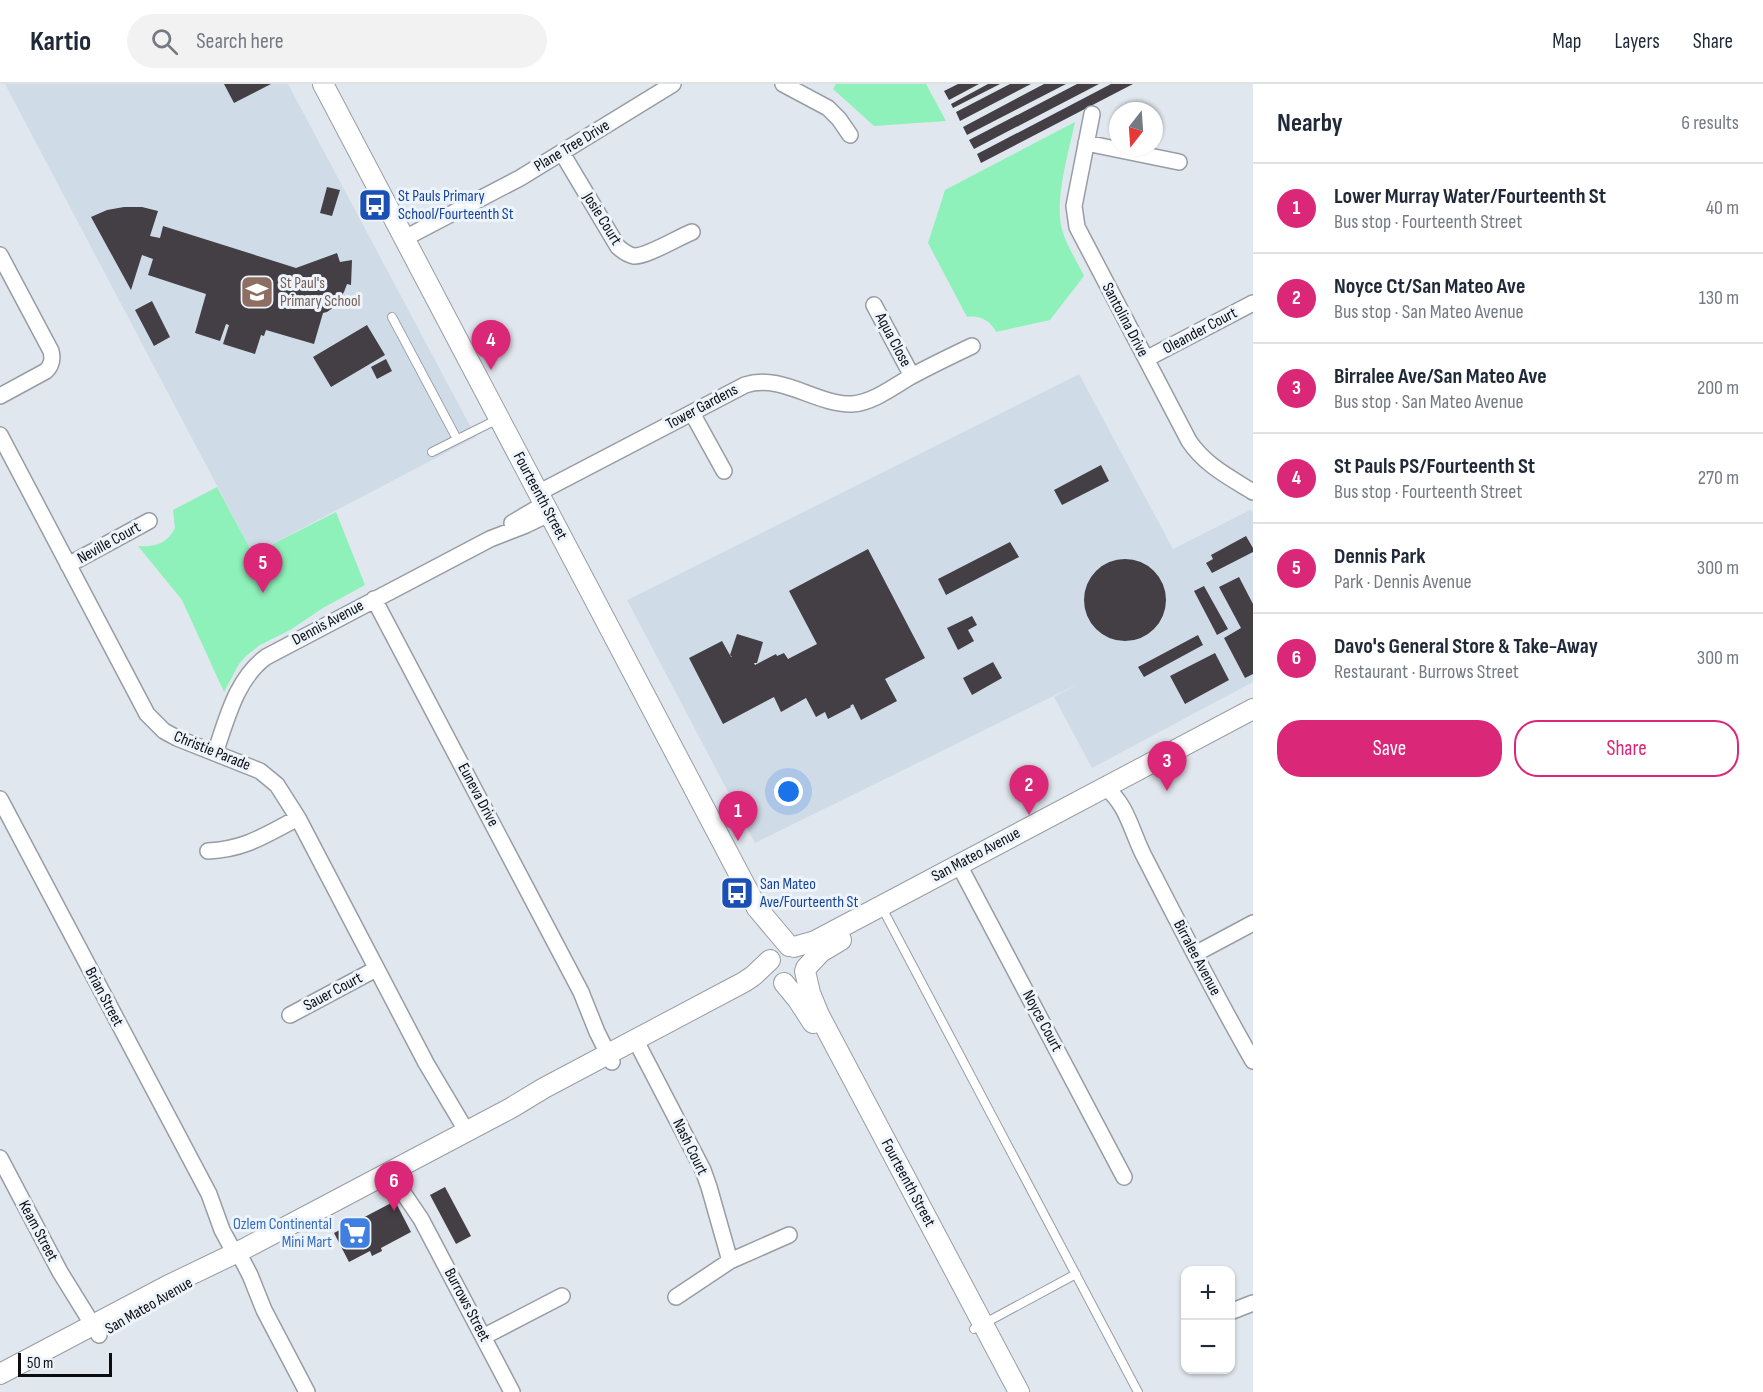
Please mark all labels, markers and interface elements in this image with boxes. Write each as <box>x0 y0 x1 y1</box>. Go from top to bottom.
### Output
search box <box>127 14 547 68</box>
text: Kartio <box>30 25 91 58</box>
icon: search <box>148 25 181 58</box>
text: Search here <box>196 28 284 55</box>
text: Map <box>1552 29 1581 54</box>
text: Layers <box>1614 29 1660 54</box>
text: Share <box>1693 29 1733 54</box>
north arrow <box>1109 102 1163 156</box>
text: Nearby <box>1277 108 1343 139</box>
text: 6 results <box>1681 111 1739 135</box>
street label: Plane Tree Drive <box>531 116 613 176</box>
text: Lower Murray Water/Fourteenth St <box>1334 183 1606 210</box>
bus stop icon: St Pauls Primary School/Fourteenth St <box>357 187 393 223</box>
place label: St Pauls Primary School/Fourteenth St <box>398 187 514 224</box>
street label: Josie Court <box>578 188 626 249</box>
text: 1 <box>1293 196 1300 220</box>
text: 40 m <box>1706 196 1739 220</box>
text: Bus stop · Fourteenth Street <box>1334 210 1522 234</box>
text: Noyce Ct/San Mateo Ave <box>1334 273 1525 300</box>
school or university icon: St Paul's Primary School <box>239 274 275 310</box>
place label: St Paul's Primary School <box>280 274 361 311</box>
street label: Santolina Drive <box>1098 280 1152 360</box>
text: 2 <box>1292 286 1301 310</box>
text: 130 m <box>1699 286 1739 310</box>
text: Bus stop · San Mateo Avenue <box>1334 300 1524 324</box>
street label: Oleander Court <box>1160 304 1240 358</box>
street label: Aqua Close <box>870 309 915 370</box>
pin: 4 <box>472 320 510 370</box>
text: Birralee Ave/San Mateo Ave <box>1334 363 1547 390</box>
text: 3 <box>1292 376 1301 400</box>
text: 200 m <box>1697 376 1739 400</box>
street label: Tower Gardens <box>663 380 741 434</box>
text: Bus stop · San Mateo Avenue <box>1334 390 1524 414</box>
street label: Fourteenth Street <box>509 449 571 543</box>
text: St Pauls PS/Fourteenth St <box>1334 453 1535 480</box>
text: 4 <box>1292 466 1301 490</box>
text: 270 m <box>1698 466 1739 490</box>
text: Bus stop · Fourteenth Street <box>1334 480 1522 504</box>
street label: Neville Court <box>74 518 144 568</box>
text: Dennis Park <box>1334 543 1426 570</box>
pin: 5 <box>244 544 282 593</box>
text: 5 <box>1292 556 1301 580</box>
text: 300 m <box>1697 556 1739 580</box>
text: Park · Dennis Avenue <box>1334 570 1472 594</box>
street label: Dennis Avenue <box>289 596 367 650</box>
text: Davo's General Store & Take-Away <box>1334 633 1598 660</box>
text: 6 <box>1292 646 1301 670</box>
text: 300 m <box>1697 646 1739 670</box>
text: Restaurant · Burrows Street <box>1334 660 1519 684</box>
button: Save <box>1277 720 1502 777</box>
button: Share <box>1514 720 1739 777</box>
street label: Christie Parade <box>171 727 253 775</box>
pin: 3 <box>1148 742 1186 791</box>
street label: Euneva Drive <box>453 760 503 830</box>
pin: 2 <box>1010 766 1048 815</box>
your location <box>774 777 803 806</box>
pin: 1 <box>718 792 758 841</box>
street label: San Mateo Avenue <box>928 824 1024 886</box>
bus stop icon: San Mateo Ave/Fourteenth St <box>719 875 755 911</box>
place label: San Mateo Ave/Fourteenth St <box>759 875 858 912</box>
street label: Birralee Avenue <box>1169 917 1225 999</box>
street label: Brian Street <box>81 964 127 1030</box>
street label: Sauer Court <box>300 969 366 1015</box>
street label: Noyce Court <box>1018 987 1066 1055</box>
street label: Nash Court <box>668 1116 712 1178</box>
street label: Fourteenth Street <box>877 1136 939 1230</box>
pin: 6 <box>374 1162 414 1211</box>
street label: Keam Street <box>14 1197 62 1265</box>
place label: Ozlem Continental Mini Mart <box>233 1215 332 1252</box>
supermarket icon: Ozlem Continental Mini Mart <box>337 1215 373 1251</box>
street label: Burrows Street <box>440 1265 494 1345</box>
map controls <box>1181 1266 1235 1374</box>
button: + <box>1181 1266 1235 1320</box>
street label: San Mateo Avenue <box>102 1273 196 1339</box>
button: − <box>1181 1320 1235 1374</box>
scale bar <box>18 1350 112 1378</box>
text: 50 m <box>27 1354 53 1373</box>

